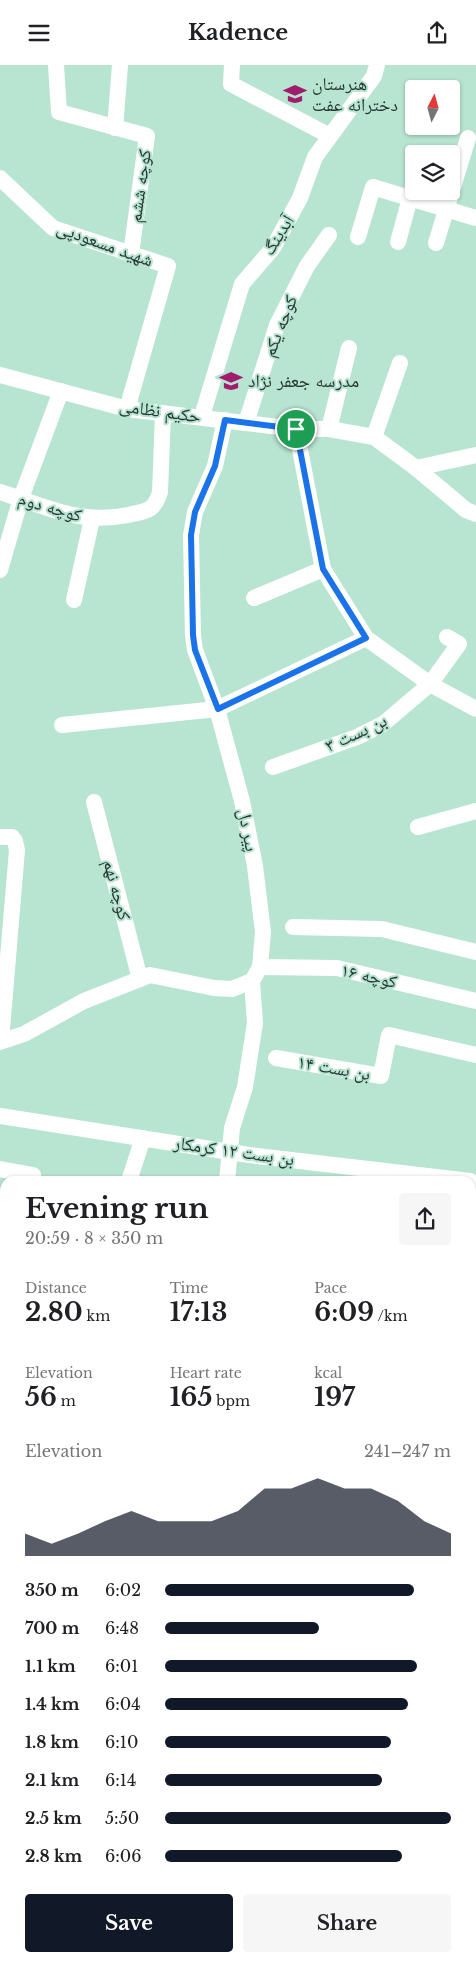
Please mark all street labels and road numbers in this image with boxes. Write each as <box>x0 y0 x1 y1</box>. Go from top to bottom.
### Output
street label: کوچه ششم <box>124 147 157 224</box>
street label: آبدینگ <box>257 211 299 259</box>
street label: شهید مسعودپی <box>54 216 156 272</box>
street label: کوچه یکم <box>258 291 303 360</box>
street label: حکیم نظامی <box>118 394 202 429</box>
street label: کوچه دوم <box>15 487 85 528</box>
street label: بن بست ۳ <box>322 709 390 757</box>
street label: پیر دل <box>233 807 263 853</box>
street label: کوچه نهم <box>97 857 136 924</box>
street label: کوچه ۱۶ <box>339 959 400 993</box>
street label: بن بست ۱۴ <box>296 1051 372 1085</box>
street label: بن بست ۱۲ کرمکار <box>171 1132 296 1170</box>

